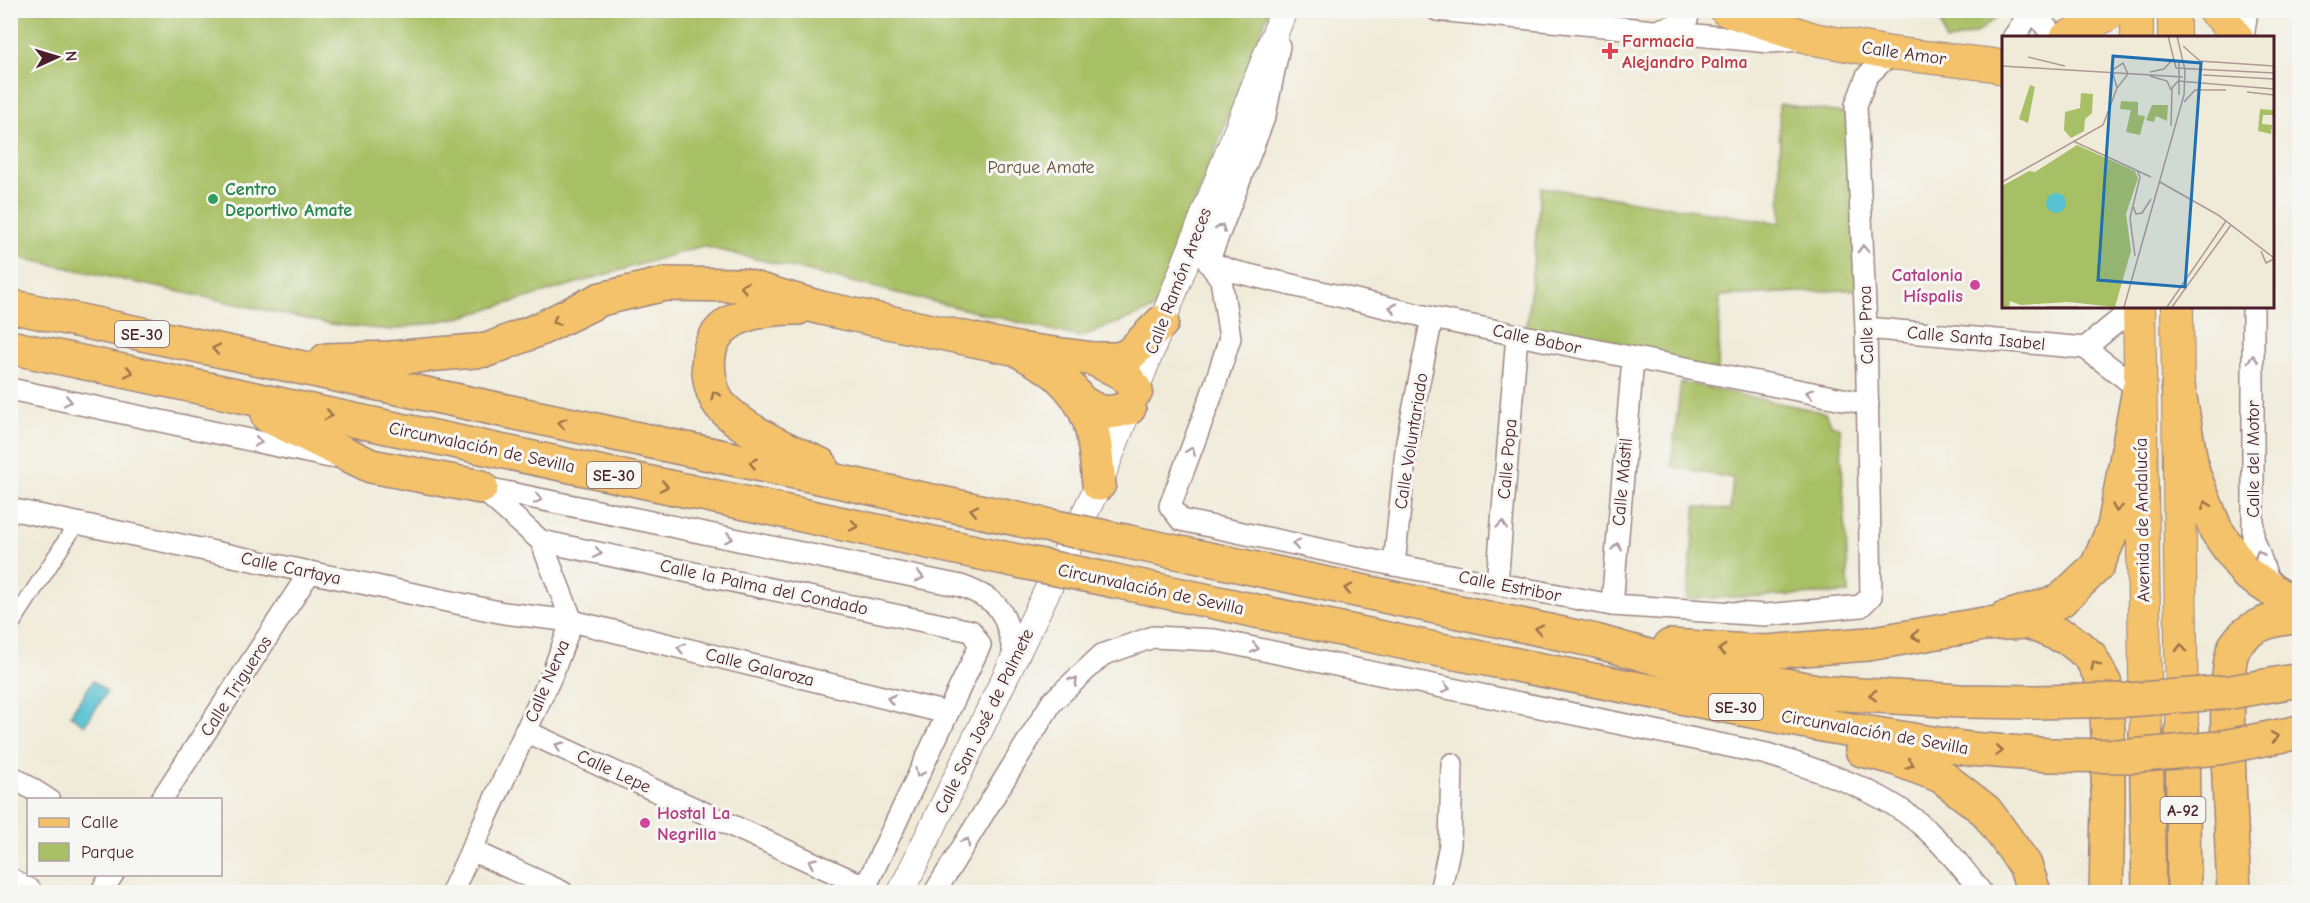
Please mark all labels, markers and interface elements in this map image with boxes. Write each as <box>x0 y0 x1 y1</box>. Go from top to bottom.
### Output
north arrow <box>27 27 87 87</box>
place label: Farmacia Alejandro Palma <box>1622 31 1748 73</box>
inset map <box>2002 36 2274 308</box>
street label: Calle Amor <box>1860 37 1948 70</box>
marker: Farmacia Alejandro Palma <box>1603 44 1617 58</box>
text: N <box>62 50 80 62</box>
park label: Parque Amate <box>987 157 1095 178</box>
place label: Centro Deportivo Amate <box>225 179 352 221</box>
marker: Centro Deportivo Amate <box>206 192 220 206</box>
street label: Calle Ramón Areces <box>1141 205 1216 357</box>
one-way arrow <box>1214 223 1227 234</box>
one-way arrow <box>1856 244 1869 253</box>
place label: Catalonia Híspalis <box>1892 265 1963 307</box>
marker: Catalonia Híspalis <box>1968 278 1982 292</box>
one-way arrow <box>739 281 749 294</box>
street label: Calle Proa <box>1855 285 1878 365</box>
one-way arrow <box>1388 303 1398 316</box>
one-way arrow <box>551 313 562 325</box>
street label: Calle Babor <box>1491 320 1584 359</box>
road number: SE-30 <box>115 321 169 347</box>
street label: Calle Santa Isabel <box>1906 322 2046 355</box>
one-way arrow <box>212 343 222 356</box>
one-way arrow <box>2247 355 2259 364</box>
one-way arrow <box>124 365 134 378</box>
street label: Calle Voluntariado <box>1390 371 1433 511</box>
one-way arrow <box>1805 387 1815 400</box>
one-way arrow <box>711 391 723 402</box>
one-way arrow <box>62 394 72 407</box>
street label: Calle del Motor <box>2243 399 2264 518</box>
one-way arrow <box>324 408 334 421</box>
street label: Circunvalación de Sevilla <box>387 417 577 477</box>
one-way arrow <box>557 417 567 430</box>
street label: Calle Popa <box>1494 418 1521 500</box>
one-way arrow <box>253 435 263 448</box>
street label: Calle Mástil <box>1608 437 1637 527</box>
street label: Avenida de Andalucía <box>2131 438 2154 602</box>
one-way arrow <box>1183 447 1196 457</box>
one-way arrow <box>748 457 758 470</box>
road number: SE-30 <box>587 462 641 488</box>
one-way arrow <box>658 478 668 491</box>
one-way arrow <box>533 492 543 505</box>
one-way arrow <box>2201 500 2213 511</box>
one-way arrow <box>2112 503 2124 513</box>
one-way arrow <box>969 504 979 517</box>
one-way arrow <box>849 519 859 532</box>
one-way arrow <box>1495 521 1508 530</box>
one-way arrow <box>724 531 734 544</box>
one-way arrow <box>1291 538 1301 551</box>
one-way arrow <box>1610 542 1623 551</box>
one-way arrow <box>593 546 603 559</box>
street label: Calle Cartaya <box>239 548 343 589</box>
one-way arrow <box>2253 549 2266 560</box>
street label: Calle la Palma del Condado <box>658 555 870 620</box>
street label: Circunvalación de Sevilla <box>1056 559 1246 619</box>
street label: Calle Estribor <box>1457 566 1564 607</box>
one-way arrow <box>915 570 925 583</box>
one-way arrow <box>1343 583 1353 596</box>
one-way arrow <box>1534 623 1544 636</box>
street label: Calle San José de Palmete <box>930 625 1038 817</box>
one-way arrow <box>1911 629 1921 642</box>
street label: Calle Trigueros <box>196 632 277 740</box>
street label: Calle Nerva <box>521 637 574 726</box>
one-way arrow <box>1250 641 1260 654</box>
one-way arrow <box>676 642 686 655</box>
one-way arrow <box>1717 643 1726 656</box>
street label: Calle Galaroza <box>703 644 816 691</box>
one-way arrow <box>2175 644 2187 653</box>
one-way arrow <box>2091 661 2102 672</box>
one-way arrow <box>1067 678 1078 689</box>
one-way arrow <box>1440 680 1450 693</box>
one-way arrow <box>1869 689 1878 702</box>
one-way arrow <box>886 694 896 707</box>
road number: SE-30 <box>1709 694 1763 720</box>
street label: Circunvalación de Sevilla <box>1780 706 1970 759</box>
one-way arrow <box>2269 731 2279 744</box>
one-way arrow <box>554 741 565 753</box>
street label: Calle Lepe <box>573 745 654 798</box>
one-way arrow <box>1994 745 2003 758</box>
one-way arrow <box>1904 757 1915 770</box>
one-way arrow <box>914 767 926 778</box>
road number: A-92 <box>2160 797 2206 823</box>
legend <box>27 798 222 876</box>
place label: Hostal La Negrilla <box>657 803 730 845</box>
text: Calle <box>81 812 118 833</box>
marker: Hostal La Negrilla <box>638 816 652 830</box>
one-way arrow <box>958 838 970 848</box>
text: Parque <box>81 842 134 863</box>
one-way arrow <box>808 858 819 870</box>

